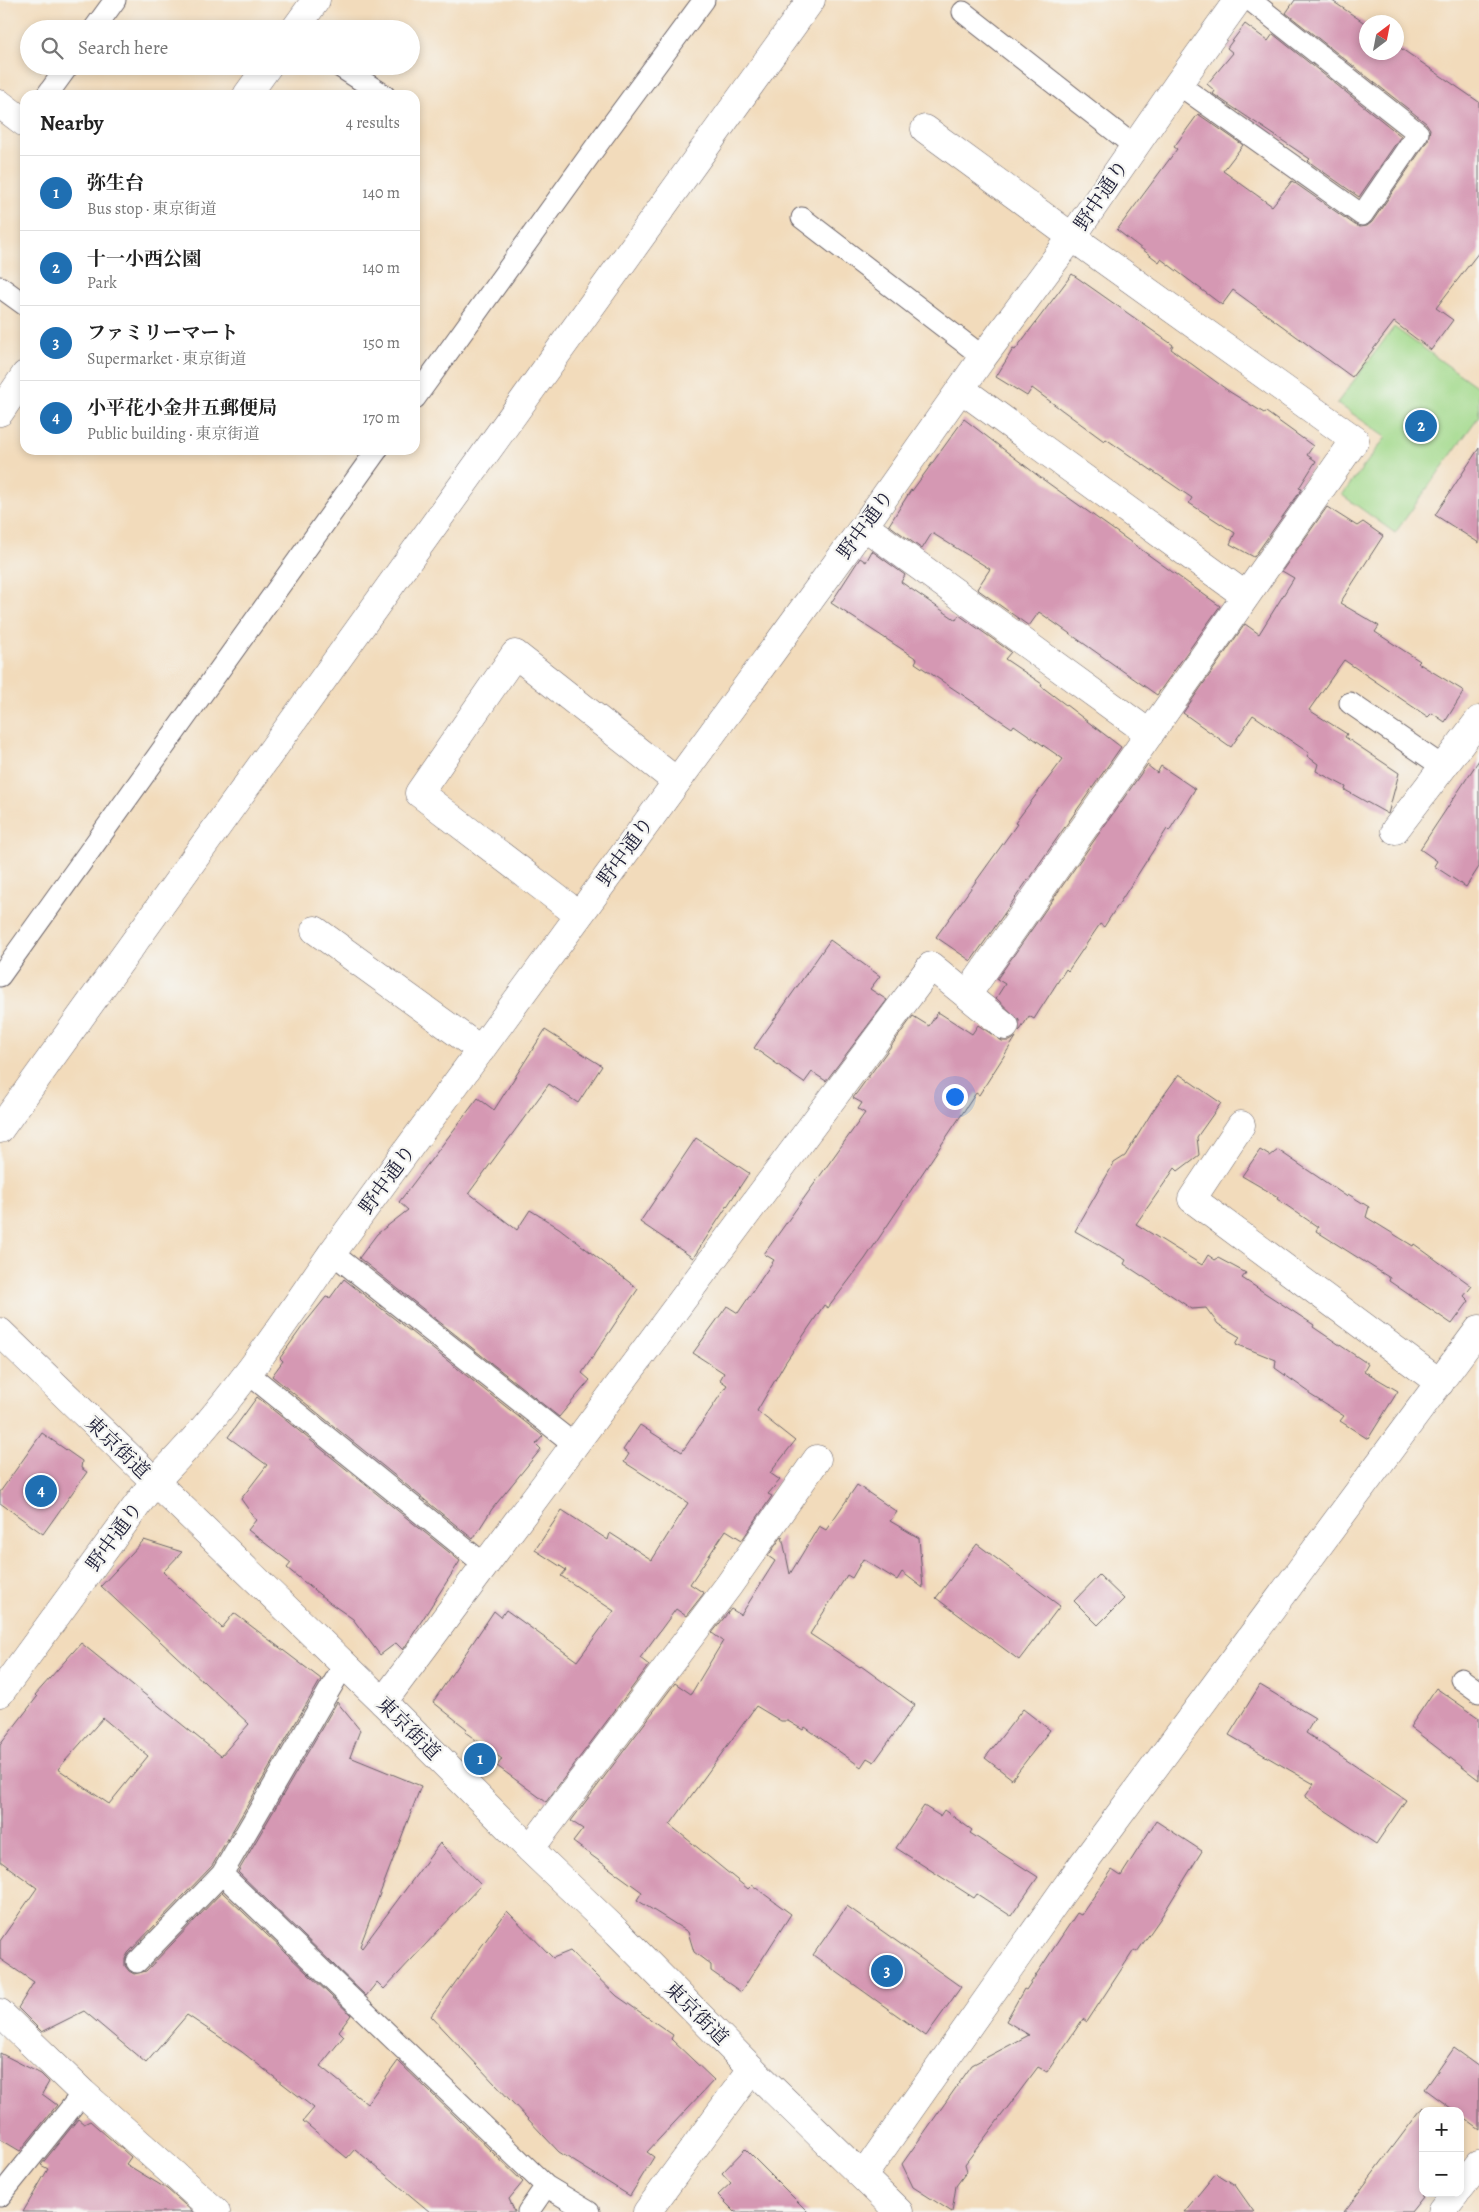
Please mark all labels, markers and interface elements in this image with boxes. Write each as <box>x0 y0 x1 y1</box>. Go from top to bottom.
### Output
north arrow <box>1359 15 1404 60</box>
search box <box>20 20 420 75</box>
icon: search <box>38 34 66 62</box>
text: Search here <box>78 35 168 61</box>
text: Nearby <box>40 109 103 137</box>
text: 4 results <box>346 112 400 134</box>
street label: 野中通り <box>1068 155 1135 236</box>
text: 弥生台 <box>87 170 144 196</box>
text: 1 <box>53 182 59 204</box>
text: 140 m <box>362 182 400 204</box>
text: Bus stop · 東京街道 <box>87 198 216 220</box>
text: 十一小西公園 <box>87 246 201 272</box>
text: 2 <box>52 257 60 279</box>
text: 140 m <box>362 257 400 279</box>
text: Park <box>87 272 117 294</box>
text: ファミリーマート <box>87 320 239 346</box>
text: 3 <box>53 332 59 354</box>
text: 150 m <box>363 332 400 354</box>
text: Supermarket · 東京街道 <box>87 348 246 370</box>
text: 小平花小金井五郵便局 <box>87 395 277 421</box>
text: 4 <box>52 407 60 429</box>
text: 170 m <box>363 407 400 429</box>
pin: 2 <box>1405 407 1437 445</box>
text: Public building · 東京街道 <box>87 423 260 445</box>
street label: 野中通り <box>831 484 900 565</box>
street label: 野中通り <box>591 811 660 892</box>
your location <box>942 1084 968 1110</box>
street label: 野中通り <box>353 1139 422 1220</box>
street label: 東京街道 <box>80 1410 156 1485</box>
pin: 4 <box>25 1472 57 1510</box>
street label: 野中通り <box>80 1496 149 1577</box>
street label: 東京街道 <box>371 1691 446 1766</box>
pin: 1 <box>464 1740 496 1778</box>
pin: 3 <box>871 1952 903 1990</box>
street label: 東京街道 <box>659 1976 734 2051</box>
map controls <box>1419 2107 1464 2197</box>
button: + <box>1419 2107 1464 2152</box>
button: − <box>1419 2152 1464 2197</box>

